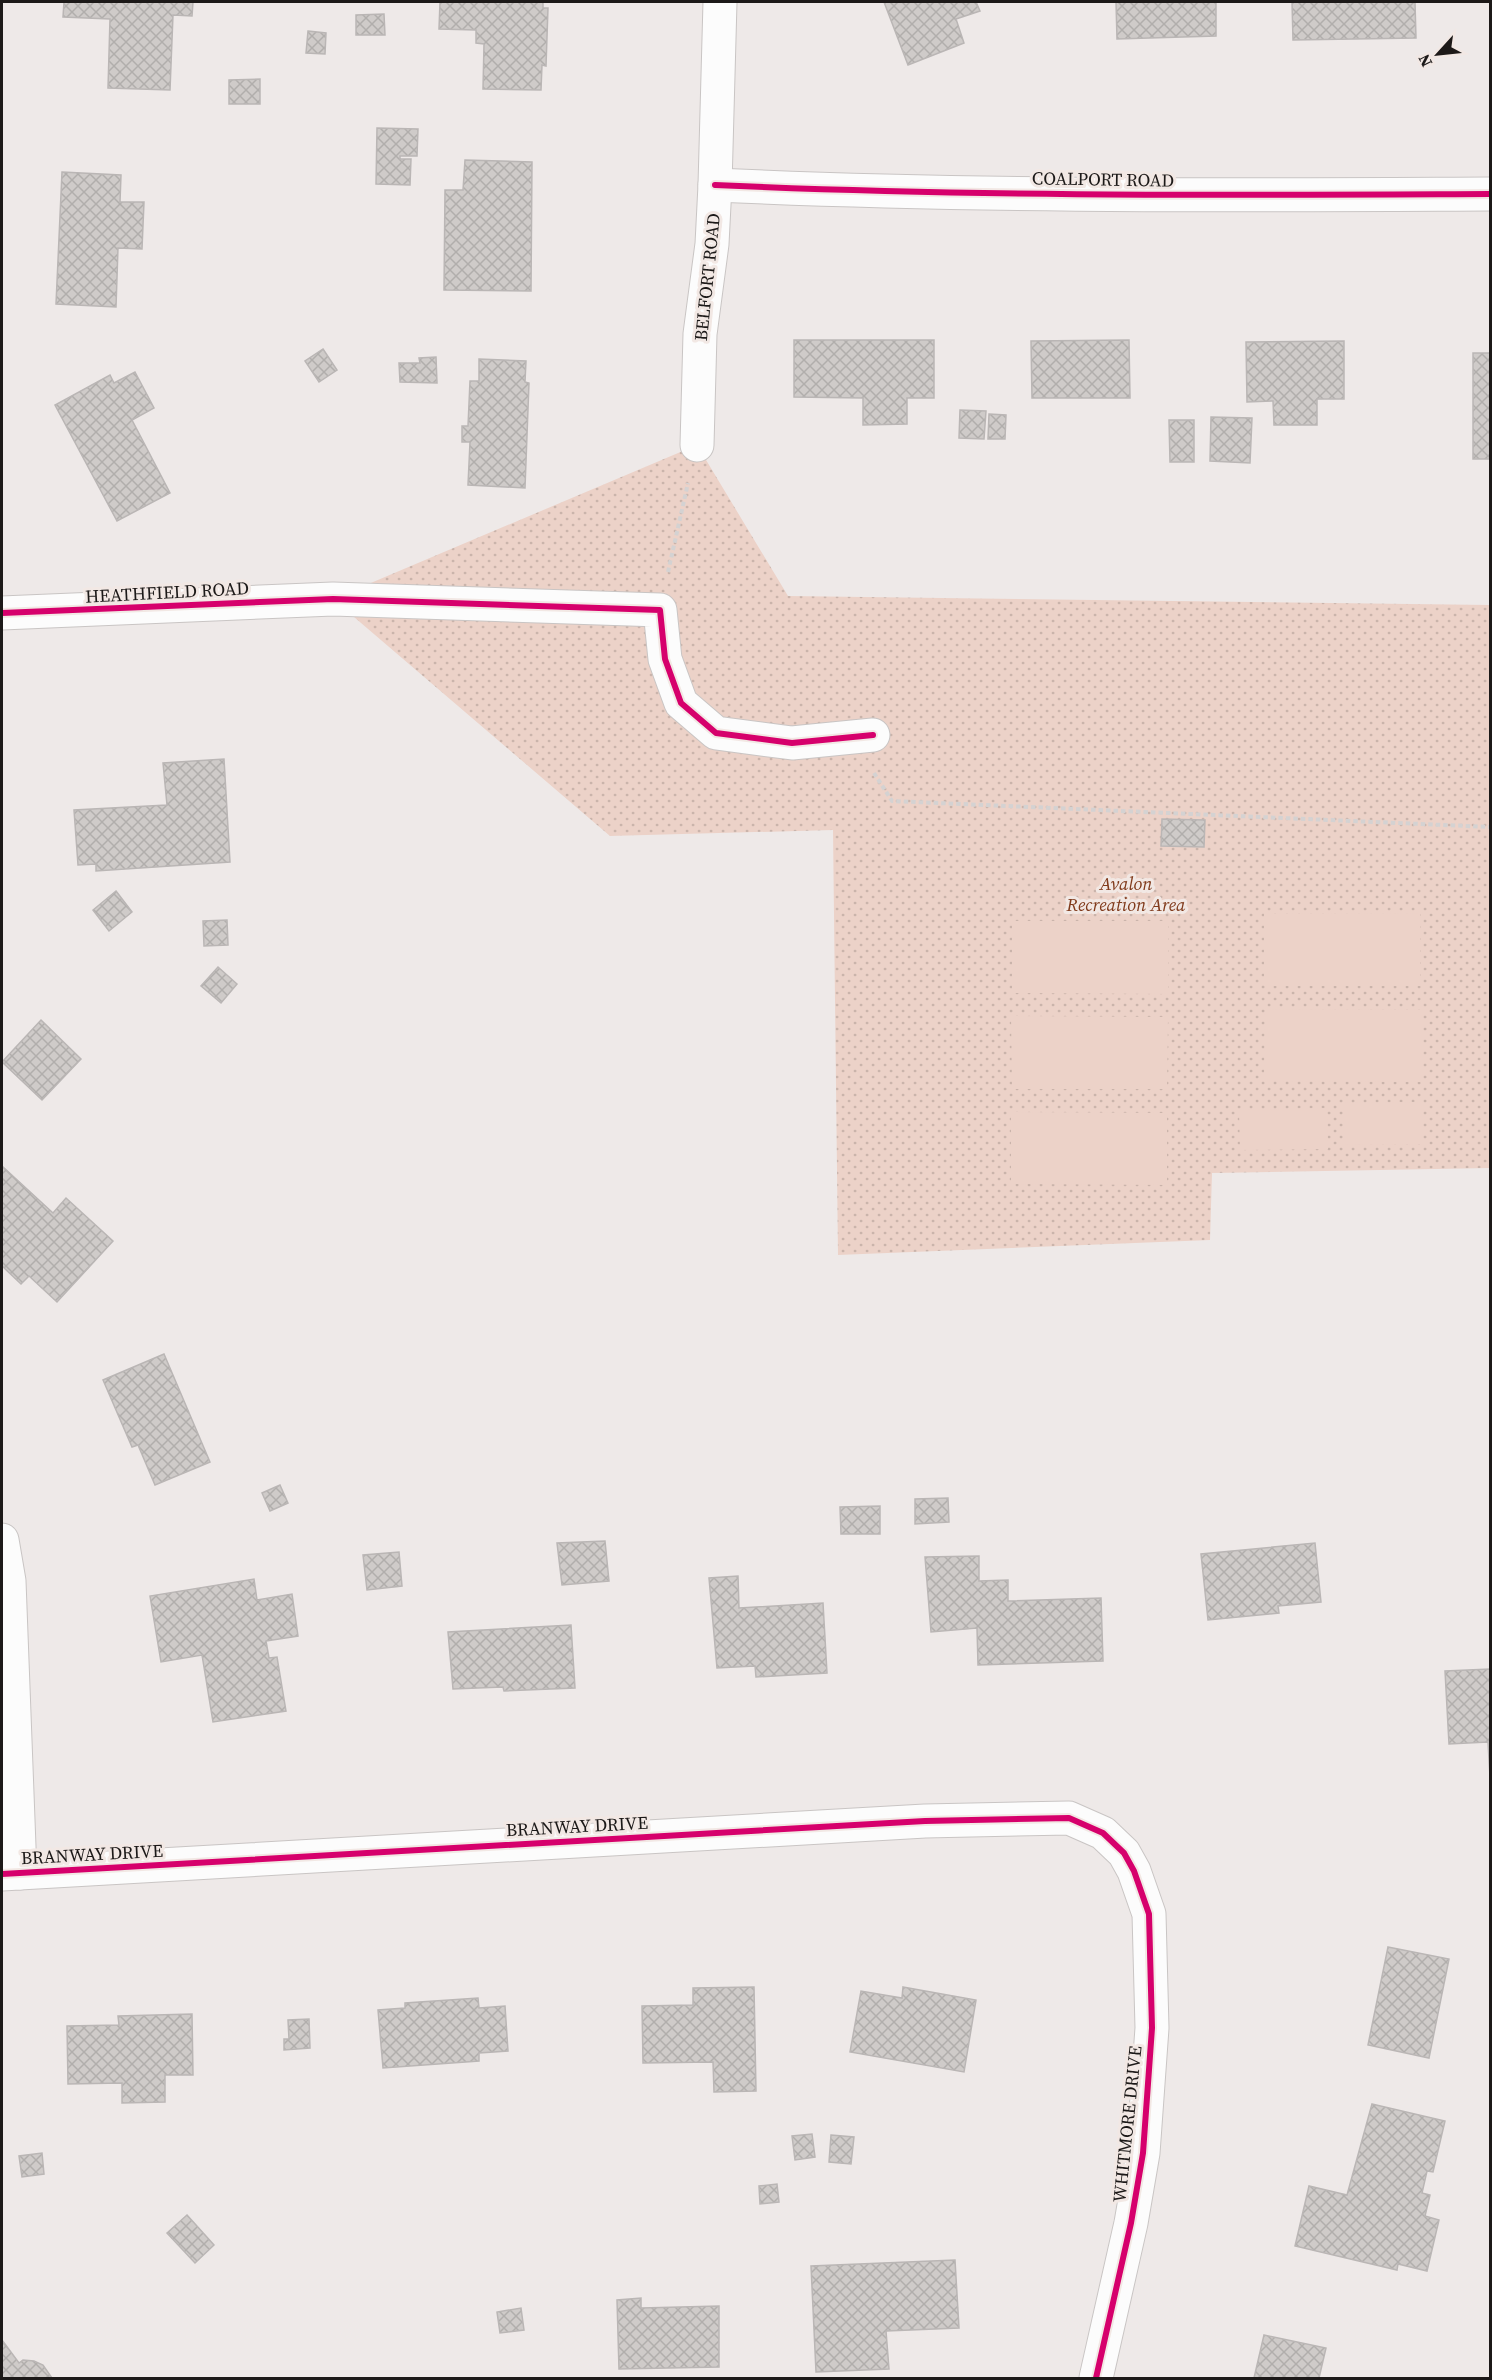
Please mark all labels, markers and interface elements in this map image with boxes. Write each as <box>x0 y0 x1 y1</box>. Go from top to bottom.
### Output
north arrow <box>1408 24 1468 84</box>
text: N <box>1412 50 1437 71</box>
street label: COALPORT ROAD <box>1032 165 1174 193</box>
street label: BELFORT ROAD <box>688 212 726 342</box>
street label: HEATHFIELD ROAD <box>84 575 250 609</box>
park label: Avalon Recreation Area <box>1065 871 1186 917</box>
street label: BRANWAY DRIVE <box>505 1810 649 1842</box>
street label: BRANWAY DRIVE <box>20 1838 164 1870</box>
street label: WHITMORE DRIVE <box>1106 2044 1148 2204</box>

